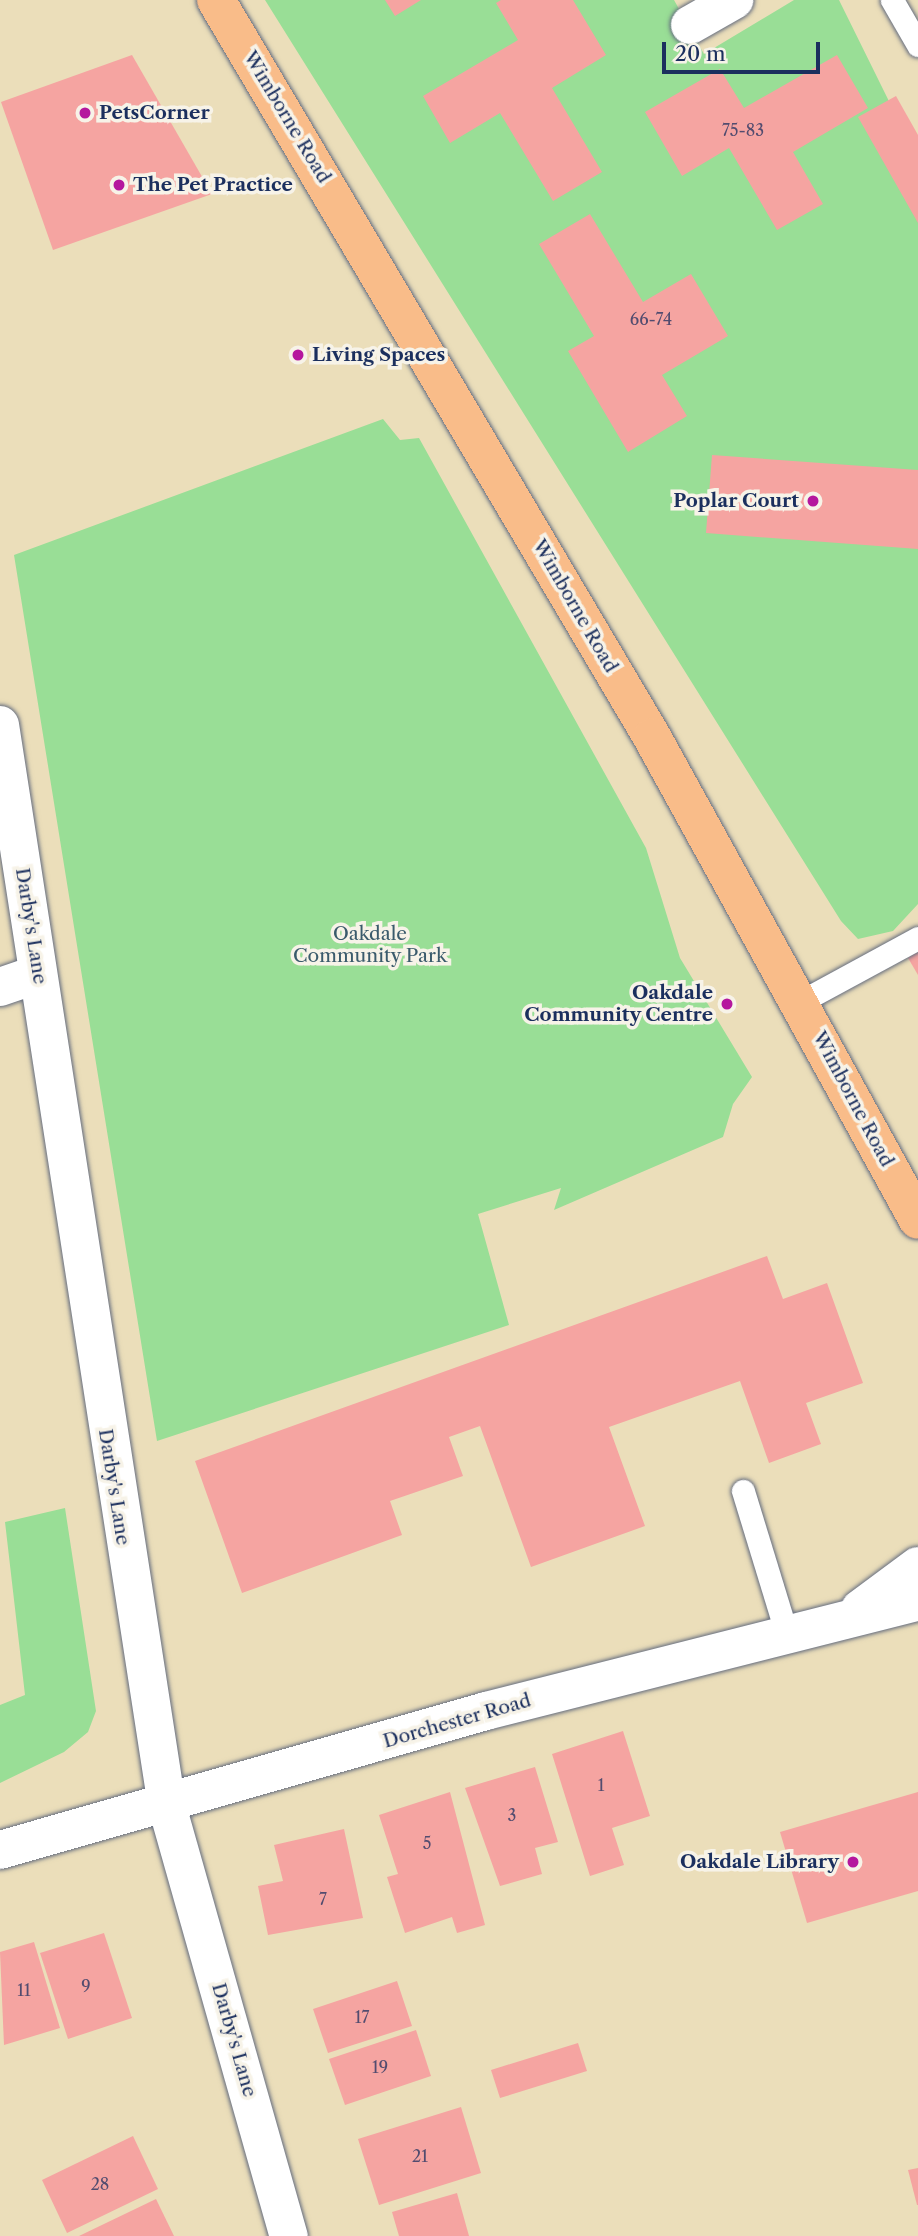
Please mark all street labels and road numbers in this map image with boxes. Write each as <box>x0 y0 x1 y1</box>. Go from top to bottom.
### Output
street label: Wimborne Road <box>239 47 335 187</box>
street label: Wimborne Road <box>528 535 622 677</box>
street label: Darby's Lane <box>11 866 51 986</box>
street label: Wimborne Road <box>808 1027 898 1171</box>
street label: Darby's Lane <box>94 1427 134 1547</box>
street label: Dorchester Road <box>380 1689 534 1753</box>
street label: Darby's Lane <box>207 1980 261 2100</box>

